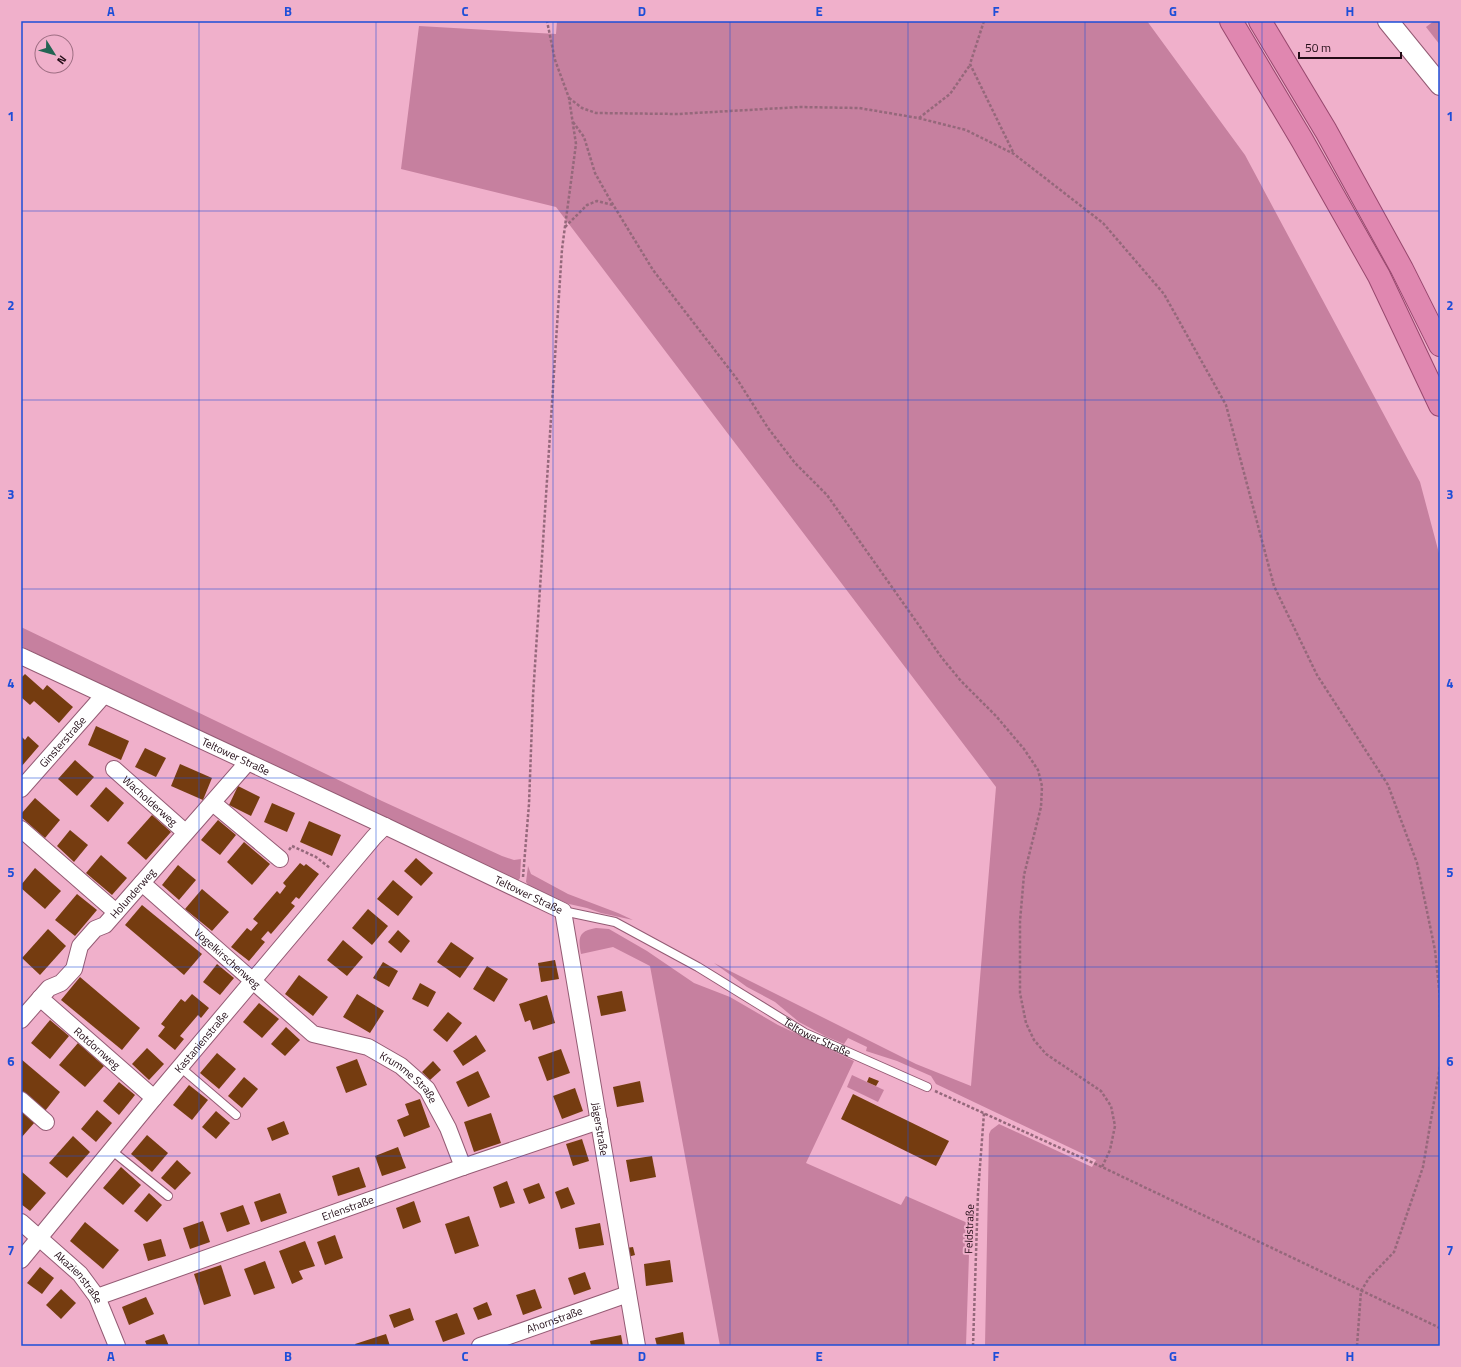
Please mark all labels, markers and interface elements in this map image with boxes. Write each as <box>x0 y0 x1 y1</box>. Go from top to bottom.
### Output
text: A <box>107 1 115 21</box>
text: B <box>284 1 292 21</box>
text: C <box>461 1 469 21</box>
text: D <box>638 1 646 21</box>
text: E <box>815 1 823 21</box>
text: F <box>993 1 1000 21</box>
text: G <box>1169 1 1177 21</box>
text: H <box>1346 1 1354 21</box>
north arrow <box>34 34 74 74</box>
scale bar <box>1299 34 1401 60</box>
text: 50 m <box>1305 38 1331 57</box>
text: N <box>53 52 71 68</box>
text: 1 <box>7 106 15 126</box>
text: 1 <box>1446 106 1454 126</box>
text: 2 <box>7 295 15 315</box>
text: 2 <box>1446 295 1454 315</box>
text: 3 <box>7 484 15 504</box>
text: 3 <box>1446 484 1454 504</box>
text: 4 <box>7 673 15 693</box>
text: 4 <box>1446 673 1454 693</box>
street label: Ginsterstraße <box>36 712 90 771</box>
street label: Teltower Straße <box>199 733 273 779</box>
street label: Wacholderweg <box>119 772 181 830</box>
text: 5 <box>7 862 15 882</box>
text: 5 <box>1446 862 1454 882</box>
street label: Holunderweg <box>106 864 160 922</box>
street label: Teltower Straße <box>492 872 566 918</box>
street label: Vogelkirschenweg <box>191 925 264 992</box>
street label: Kastanienstraße <box>171 1007 232 1076</box>
street label: Teltower Straße <box>780 1014 854 1061</box>
street label: Rotdornweg <box>70 1023 124 1073</box>
street label: Krumme Straße <box>377 1047 441 1107</box>
text: 6 <box>7 1051 15 1071</box>
text: 6 <box>1446 1051 1454 1071</box>
street label: Jägerstraße <box>588 1101 613 1157</box>
street label: Erlenstraße <box>319 1191 376 1225</box>
street label: Feldstraße <box>960 1203 978 1254</box>
text: 7 <box>7 1240 15 1260</box>
text: 7 <box>1446 1240 1454 1260</box>
street label: Akazienstraße <box>51 1247 107 1306</box>
street label: Ahornstraße <box>524 1302 585 1337</box>
text: A <box>107 1346 115 1366</box>
text: B <box>284 1346 292 1366</box>
text: C <box>461 1346 469 1366</box>
text: D <box>638 1346 646 1366</box>
text: E <box>815 1346 823 1366</box>
text: F <box>993 1346 1000 1366</box>
text: G <box>1169 1346 1177 1366</box>
text: H <box>1346 1346 1354 1366</box>

